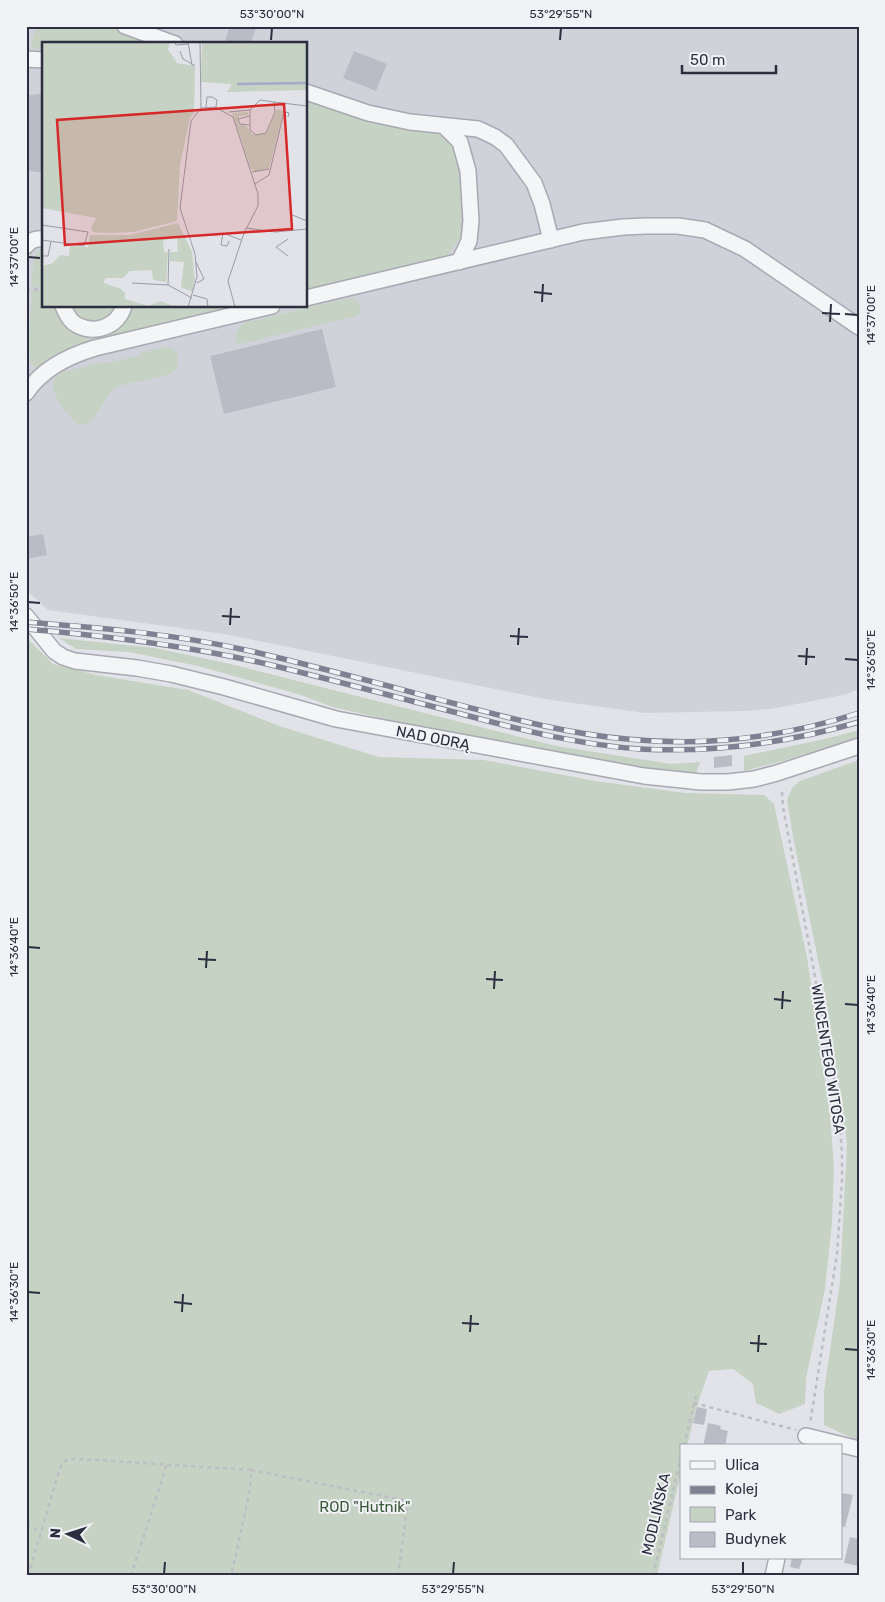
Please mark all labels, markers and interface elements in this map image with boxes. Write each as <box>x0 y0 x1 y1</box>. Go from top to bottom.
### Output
text: 53°30'00"N <box>240 7 304 21</box>
text: 53°29'55"N <box>530 7 592 21</box>
inset map <box>42 42 308 308</box>
scale bar <box>682 42 776 74</box>
text: 50 m <box>690 51 725 69</box>
text: 14°37'00"E <box>7 227 21 287</box>
text: 14°37'00"E <box>864 285 878 345</box>
text: 14°36'50"E <box>7 572 21 632</box>
text: 14°36'50"E <box>864 630 878 690</box>
street label: NAD ODRĄ <box>395 722 471 754</box>
text: 14°36'40"E <box>7 917 21 977</box>
text: 14°36'40"E <box>864 975 878 1035</box>
street label: WINCENTEGO WITOSA <box>807 983 849 1135</box>
text: 14°36'30"E <box>7 1262 21 1322</box>
text: 14°36'30"E <box>864 1320 878 1380</box>
legend <box>680 1444 842 1560</box>
text: Ulica <box>725 1456 759 1474</box>
street label: MODLIŃSKA <box>638 1471 674 1557</box>
text: Kolej <box>725 1480 758 1498</box>
park label: ROD "Hutnik" <box>319 1498 411 1516</box>
text: Park <box>725 1506 756 1524</box>
north arrow <box>42 1510 92 1560</box>
text: N <box>47 1528 64 1539</box>
text: Budynek <box>725 1530 787 1548</box>
text: 53°30'00"N <box>132 1582 196 1596</box>
text: 53°29'55"N <box>422 1582 484 1596</box>
text: 53°29'50"N <box>711 1582 775 1596</box>

